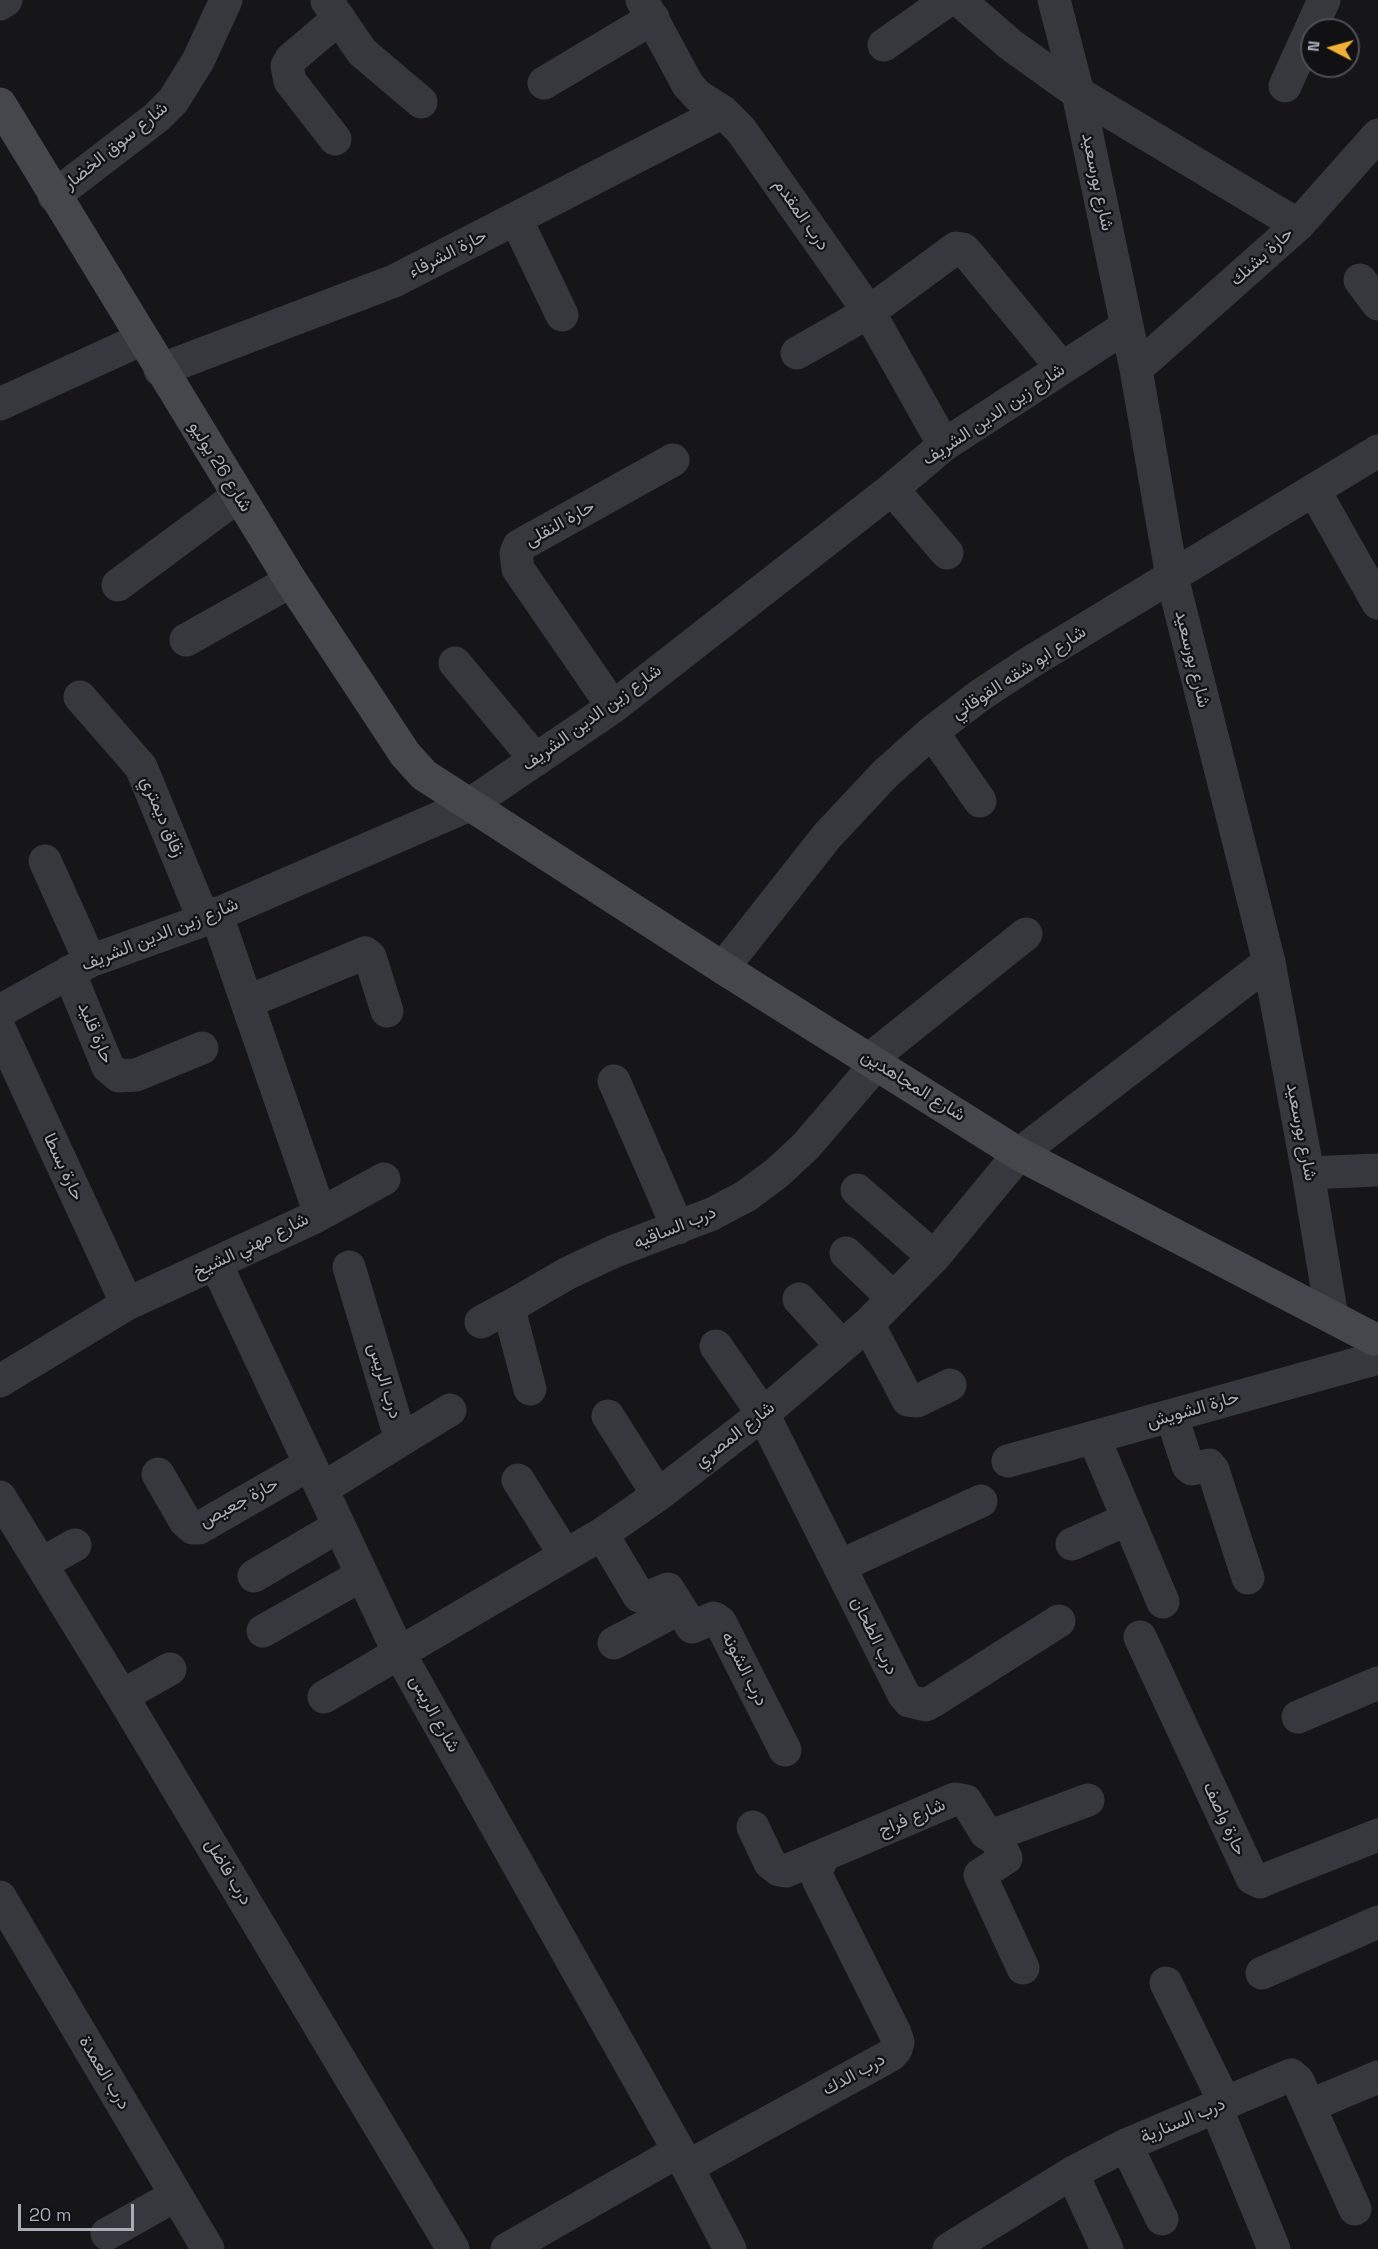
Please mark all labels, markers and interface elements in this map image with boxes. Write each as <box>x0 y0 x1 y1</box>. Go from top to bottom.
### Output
north arrow <box>1300 18 1360 78</box>
text: N <box>1303 40 1325 53</box>
street label: شارع سوق الخضار <box>59 97 173 195</box>
street label: شارع بورسعيد <box>1076 131 1118 233</box>
street label: درب المقدم <box>768 175 834 255</box>
street label: حارة بشنك <box>1226 223 1298 291</box>
street label: حارة الشرفاء <box>405 225 491 283</box>
street label: شارع زين الدين الشريف <box>919 359 1069 471</box>
street label: شارع 26 يوليو <box>184 418 256 516</box>
street label: حارة النقلى <box>521 496 599 552</box>
street label: شارع بورسعيد <box>1169 608 1215 710</box>
street label: شارع ابو شقه القوقاني <box>948 621 1090 725</box>
street label: شارع زين الدين الشريف <box>518 660 666 776</box>
street label: زقاق ديمتري <box>135 773 189 861</box>
street label: شارع زين الدين الشريف <box>78 894 242 976</box>
street label: حارة قليد <box>72 999 118 1067</box>
street label: شارع المجاهدين <box>857 1045 969 1127</box>
street label: شارع بورسعيد <box>1281 1081 1321 1183</box>
street label: حارة بسطا <box>38 1130 88 1204</box>
street label: درب الساقيه <box>631 1202 719 1254</box>
street label: شارع مهني الشيخ <box>190 1209 312 1283</box>
street label: درب الريس <box>362 1341 406 1421</box>
street label: حارة الشويش <box>1144 1387 1242 1433</box>
street label: شارع المصري <box>691 1397 779 1473</box>
street label: حارة جعيص <box>196 1473 282 1533</box>
street label: درب الطحان <box>846 1593 902 1679</box>
street label: درب الشونه <box>716 1628 772 1710</box>
street label: شارع الريس <box>404 1672 464 1756</box>
street label: حارة واصف <box>1198 1779 1250 1859</box>
street label: شارع فراج <box>875 1794 949 1842</box>
street label: درب فاضل <box>200 1835 256 1909</box>
street label: درب العمدة <box>74 2032 134 2114</box>
street label: درب الدك <box>819 2049 889 2101</box>
street label: درب السنارية <box>1137 2093 1229 2149</box>
scale bar <box>21 2192 136 2230</box>
text: 20 m <box>29 2203 72 2226</box>

